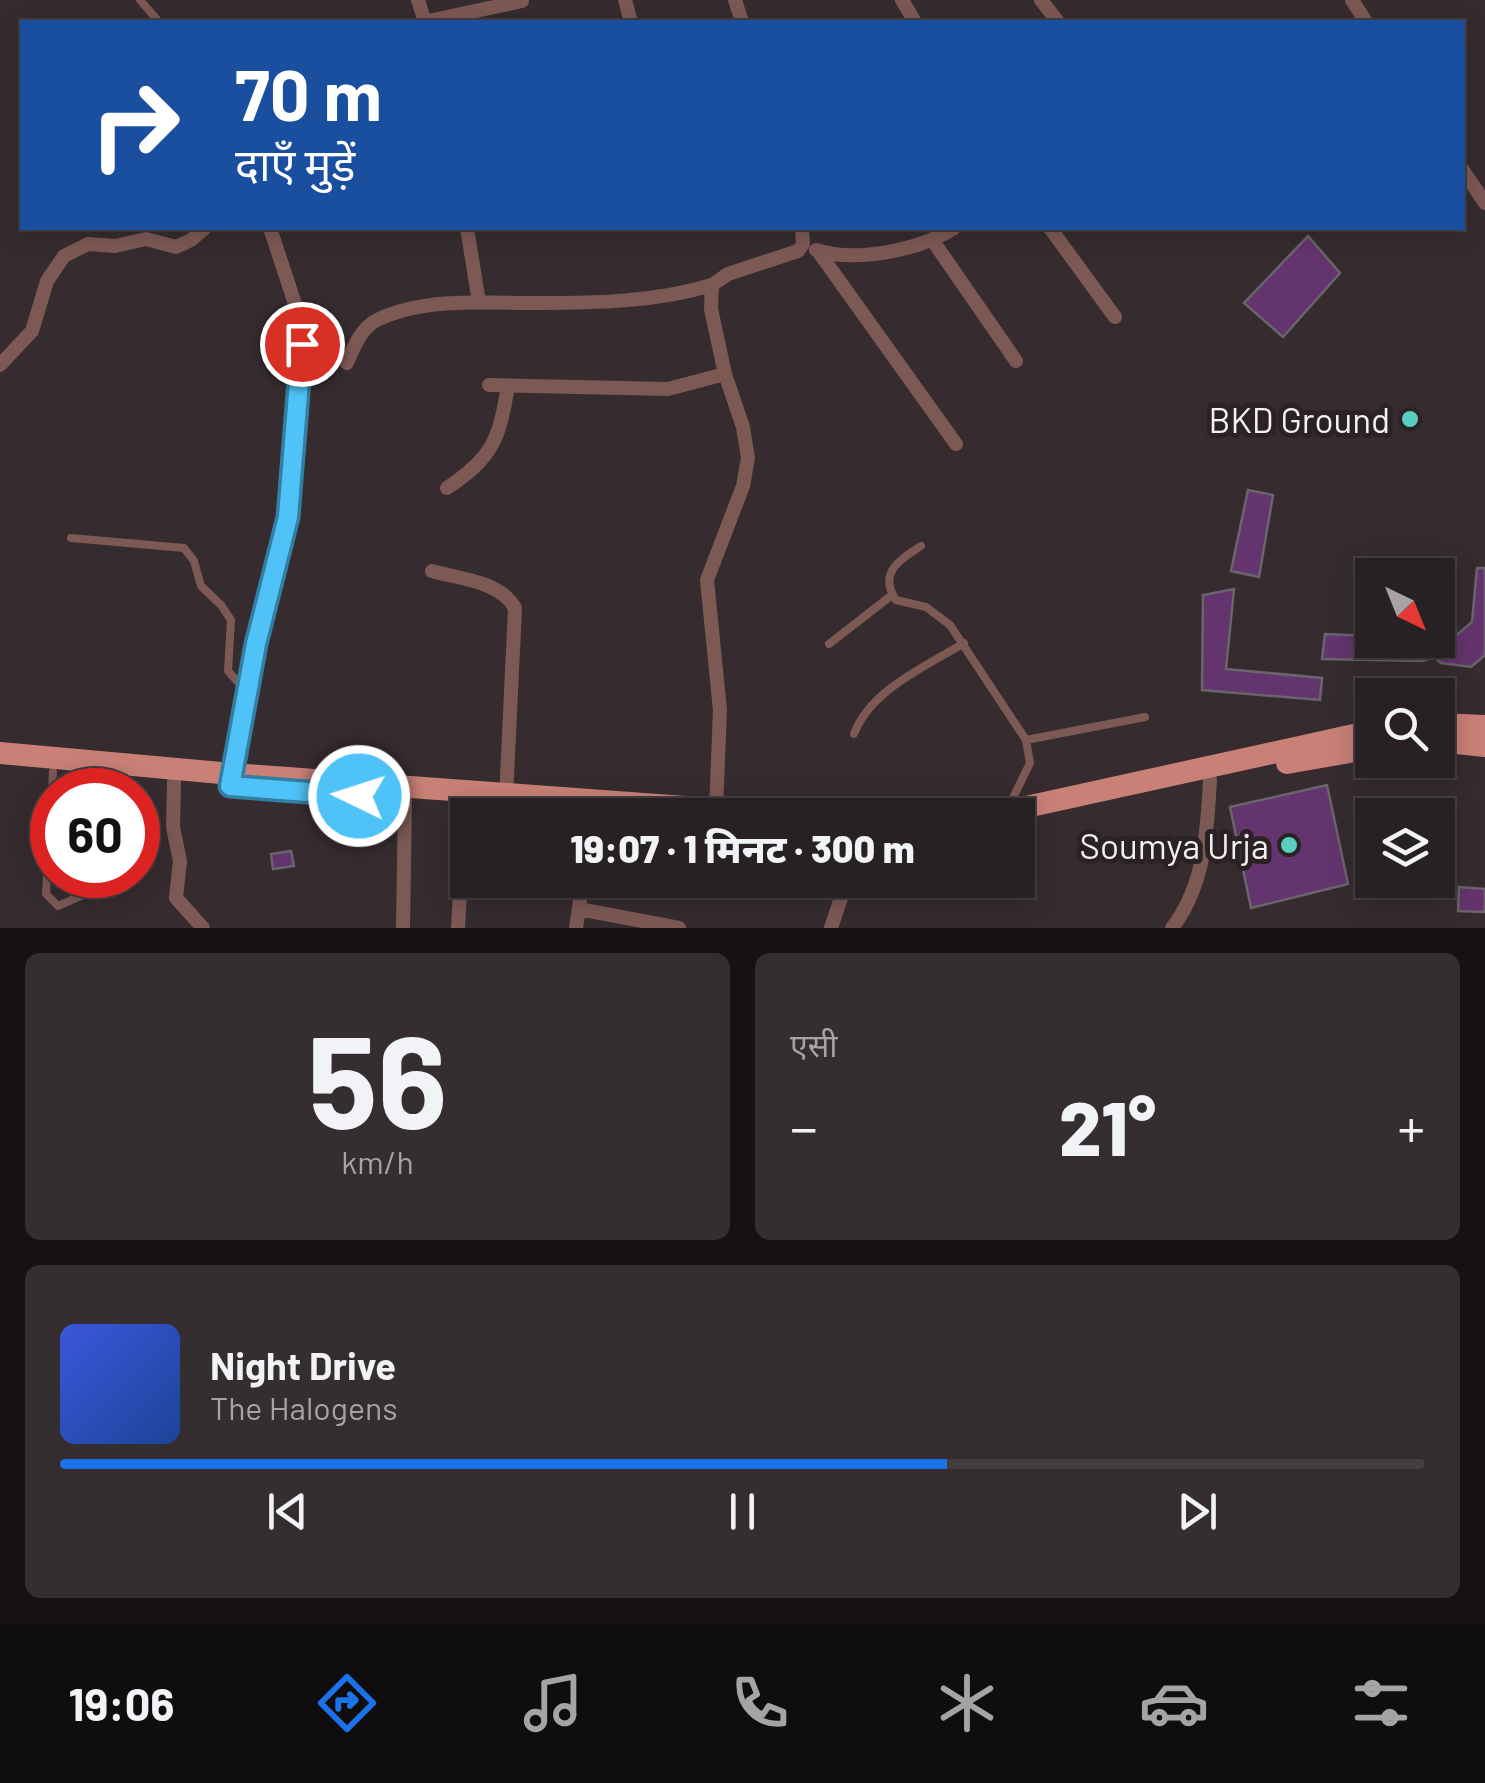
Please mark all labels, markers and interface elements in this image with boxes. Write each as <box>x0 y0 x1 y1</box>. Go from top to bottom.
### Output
text: 70 m <box>235 51 382 135</box>
icon: right <box>70 60 200 190</box>
text: दाएँ मुड़ें <box>235 136 355 190</box>
pin <box>260 302 345 387</box>
icon: arrive <box>275 317 330 372</box>
place label: BKD Ground <box>1208 398 1390 440</box>
marker: BKD Ground <box>1399 408 1421 430</box>
north arrow <box>1355 558 1455 658</box>
map controls <box>1355 558 1455 898</box>
button: search <box>1355 678 1455 778</box>
position arrow <box>307 744 411 848</box>
speed limit sign: 60 <box>30 768 160 898</box>
button: layers <box>1355 798 1455 898</box>
place label: Soumya Urja <box>1080 824 1269 866</box>
text: 19:07 · 1 मिनट · 300 m <box>570 825 915 871</box>
marker: Soumya Urja <box>1278 834 1300 856</box>
text: 56 <box>308 999 447 1155</box>
text: एसी <box>790 1025 838 1063</box>
text: 21° <box>1059 1081 1156 1171</box>
text: − <box>790 1093 818 1159</box>
text: + <box>1397 1093 1425 1159</box>
text: km/h <box>341 1142 414 1180</box>
text: Night Drive <box>210 1342 396 1388</box>
text: The Halogens <box>210 1388 398 1426</box>
icon: previous <box>260 1484 315 1539</box>
icon: pause <box>715 1484 770 1539</box>
icon: next <box>1170 1484 1225 1539</box>
icon: directions <box>312 1668 382 1738</box>
icon: music <box>518 1668 588 1738</box>
icon: phone <box>725 1668 795 1738</box>
icon: climate <box>932 1668 1002 1738</box>
icon: car <box>1139 1668 1209 1738</box>
icon: filters <box>1346 1668 1416 1738</box>
text: 19:06 <box>68 1676 175 1730</box>

